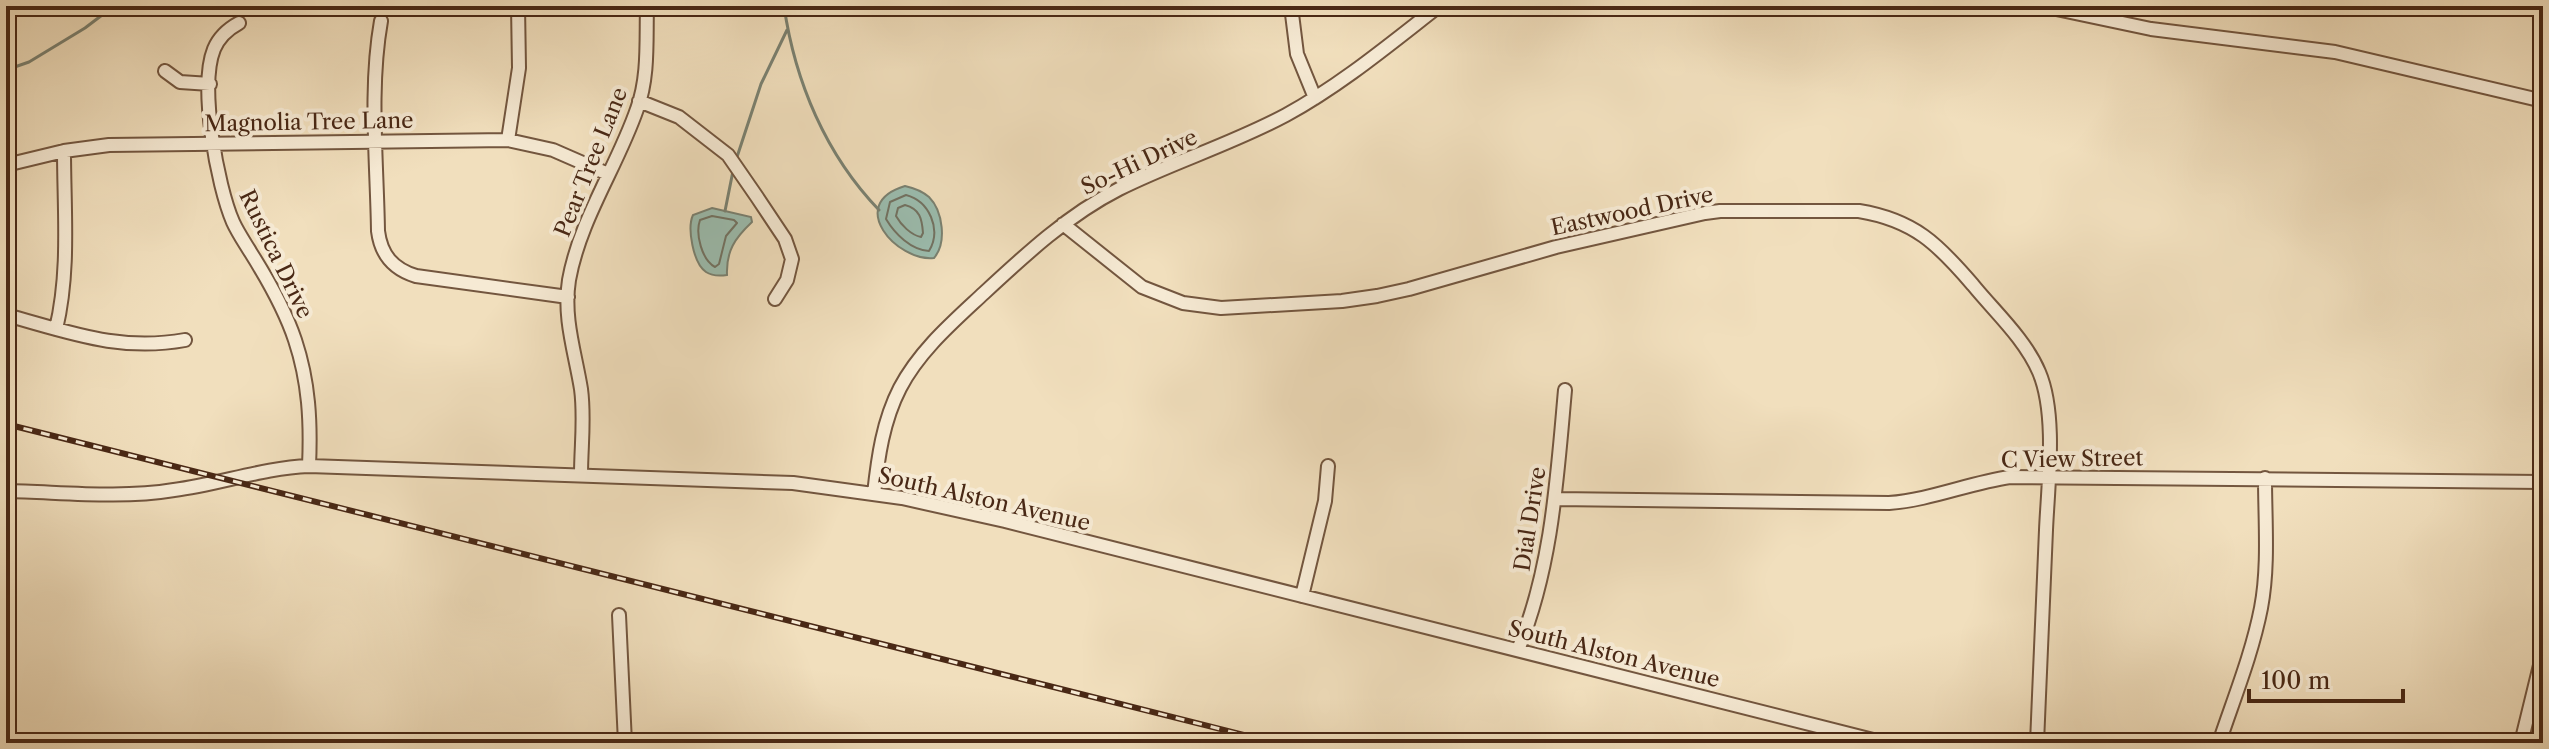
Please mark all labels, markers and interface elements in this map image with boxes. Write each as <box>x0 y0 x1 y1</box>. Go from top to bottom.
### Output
street label: Pear Tree Lane <box>549 83 633 241</box>
street label: Magnolia Tree Lane <box>204 107 414 137</box>
street label: So-Hi Drive <box>1077 123 1201 201</box>
street label: Eastwood Drive <box>1548 181 1716 241</box>
street label: Rustica Drive <box>233 185 319 323</box>
street label: C View Street <box>2001 444 2144 474</box>
street label: South Alston Avenue <box>875 461 1093 537</box>
street label: Dial Drive <box>1508 465 1552 573</box>
street label: South Alston Avenue <box>1505 615 1723 693</box>
scale bar <box>2249 653 2403 703</box>
text: 100 m <box>2261 666 2330 695</box>

